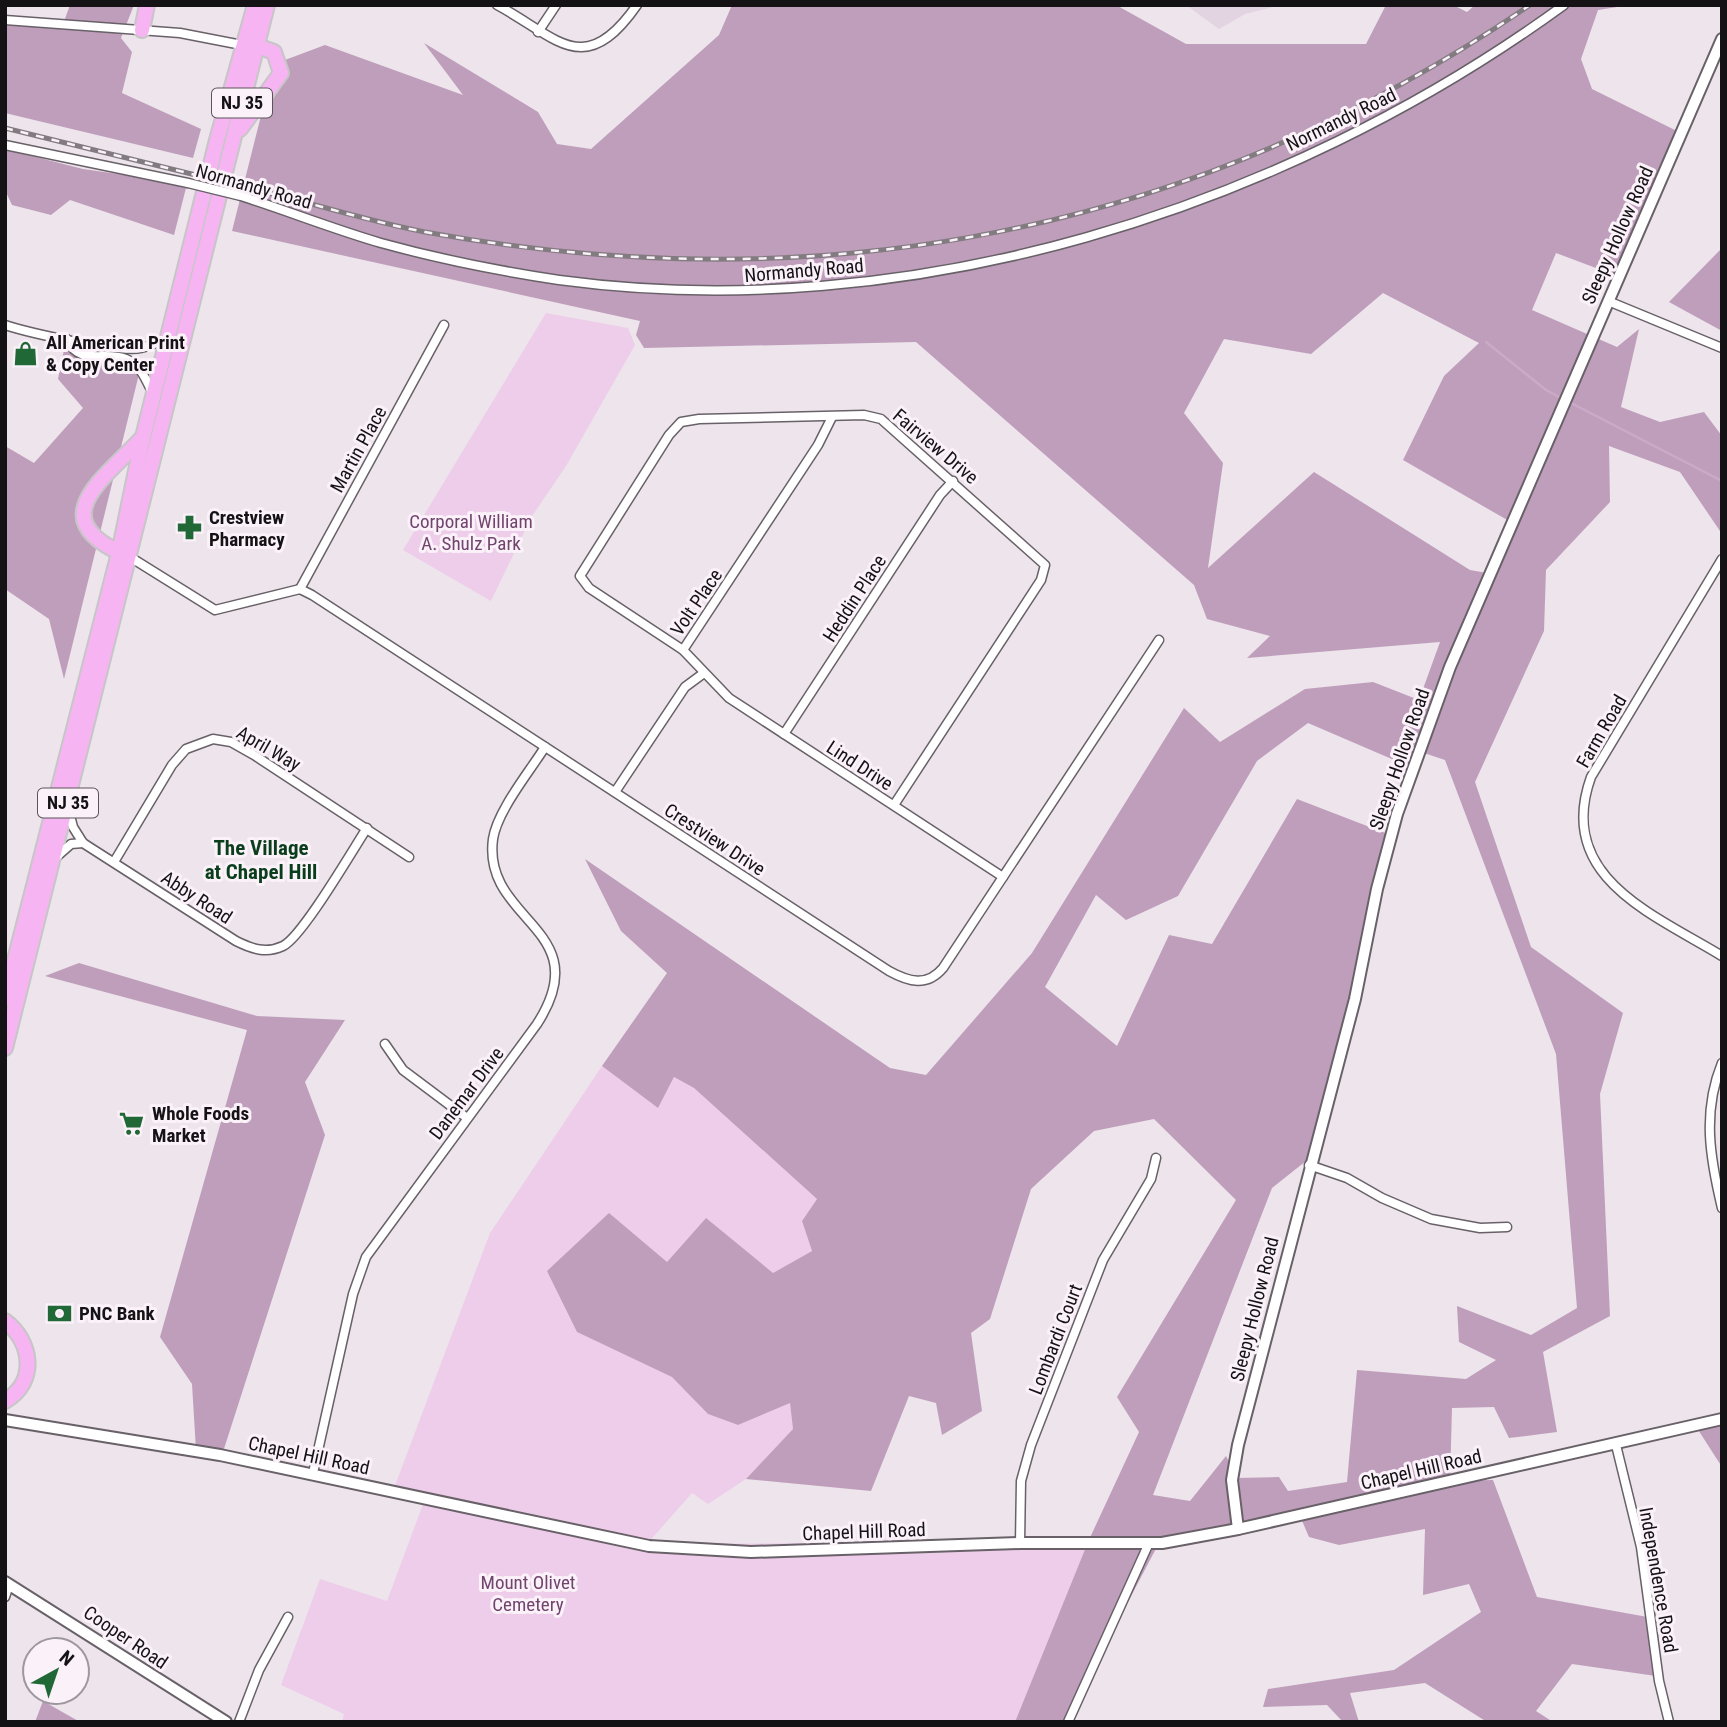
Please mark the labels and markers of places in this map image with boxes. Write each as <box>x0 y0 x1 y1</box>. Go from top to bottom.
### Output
place label: All American Print & Copy Center <box>46 331 185 376</box>
shop icon: All American Print & Copy Center <box>12 339 40 367</box>
place label: Crestview Pharmacy <box>209 506 285 551</box>
pharmacy icon: Crestview Pharmacy <box>175 514 203 542</box>
place label: Whole Foods Market <box>152 1102 249 1147</box>
supermarket icon: Whole Foods Market <box>118 1110 146 1138</box>
bank icon: PNC Bank <box>45 1299 73 1327</box>
place label: PNC Bank <box>79 1302 156 1325</box>

